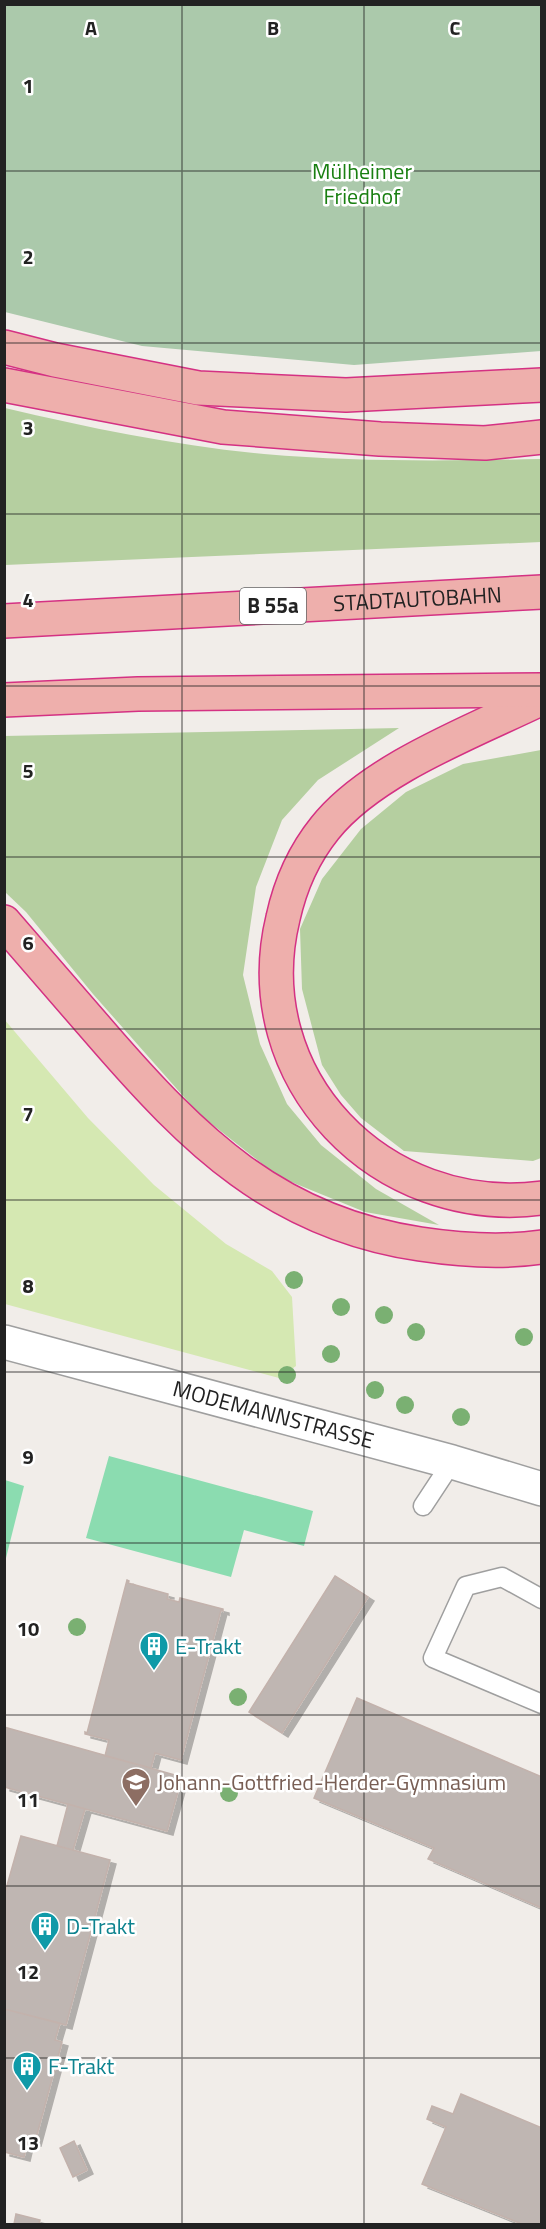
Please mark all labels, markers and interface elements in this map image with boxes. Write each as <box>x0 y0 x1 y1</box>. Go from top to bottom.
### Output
text: A <box>85 12 97 43</box>
text: B <box>267 12 279 43</box>
text: C <box>450 12 461 43</box>
text: 1 <box>22 70 34 101</box>
park label: Mülheimer Friedhof <box>312 154 412 213</box>
text: 2 <box>22 241 34 272</box>
text: 3 <box>22 412 34 443</box>
street label: STADTAUTOBAHN <box>332 577 503 620</box>
text: 4 <box>22 584 34 615</box>
road number: B 55a <box>240 588 306 624</box>
text: 5 <box>22 755 34 786</box>
text: 6 <box>22 927 34 958</box>
text: 7 <box>22 1098 34 1129</box>
text: 8 <box>22 1270 34 1301</box>
street label: MODEMANNSTRASSE <box>169 1371 378 1457</box>
text: 9 <box>22 1441 34 1472</box>
text: 10 <box>17 1613 39 1644</box>
place label: E-Trakt <box>175 1629 242 1663</box>
building icon: E-Trakt <box>138 1630 170 1672</box>
place label: Johann-Gottfried-Herder-Gymnasium <box>157 1765 506 1799</box>
school or university icon: Johann-Gottfried-Herder-Gymnasium <box>120 1766 152 1808</box>
text: 11 <box>17 1784 39 1815</box>
place label: D-Trakt <box>66 1909 135 1943</box>
building icon: D-Trakt <box>29 1910 61 1952</box>
text: 12 <box>17 1956 39 1987</box>
place label: F-Trakt <box>48 2049 115 2083</box>
building icon: F-Trakt <box>11 2050 43 2092</box>
text: 13 <box>17 2127 39 2158</box>

